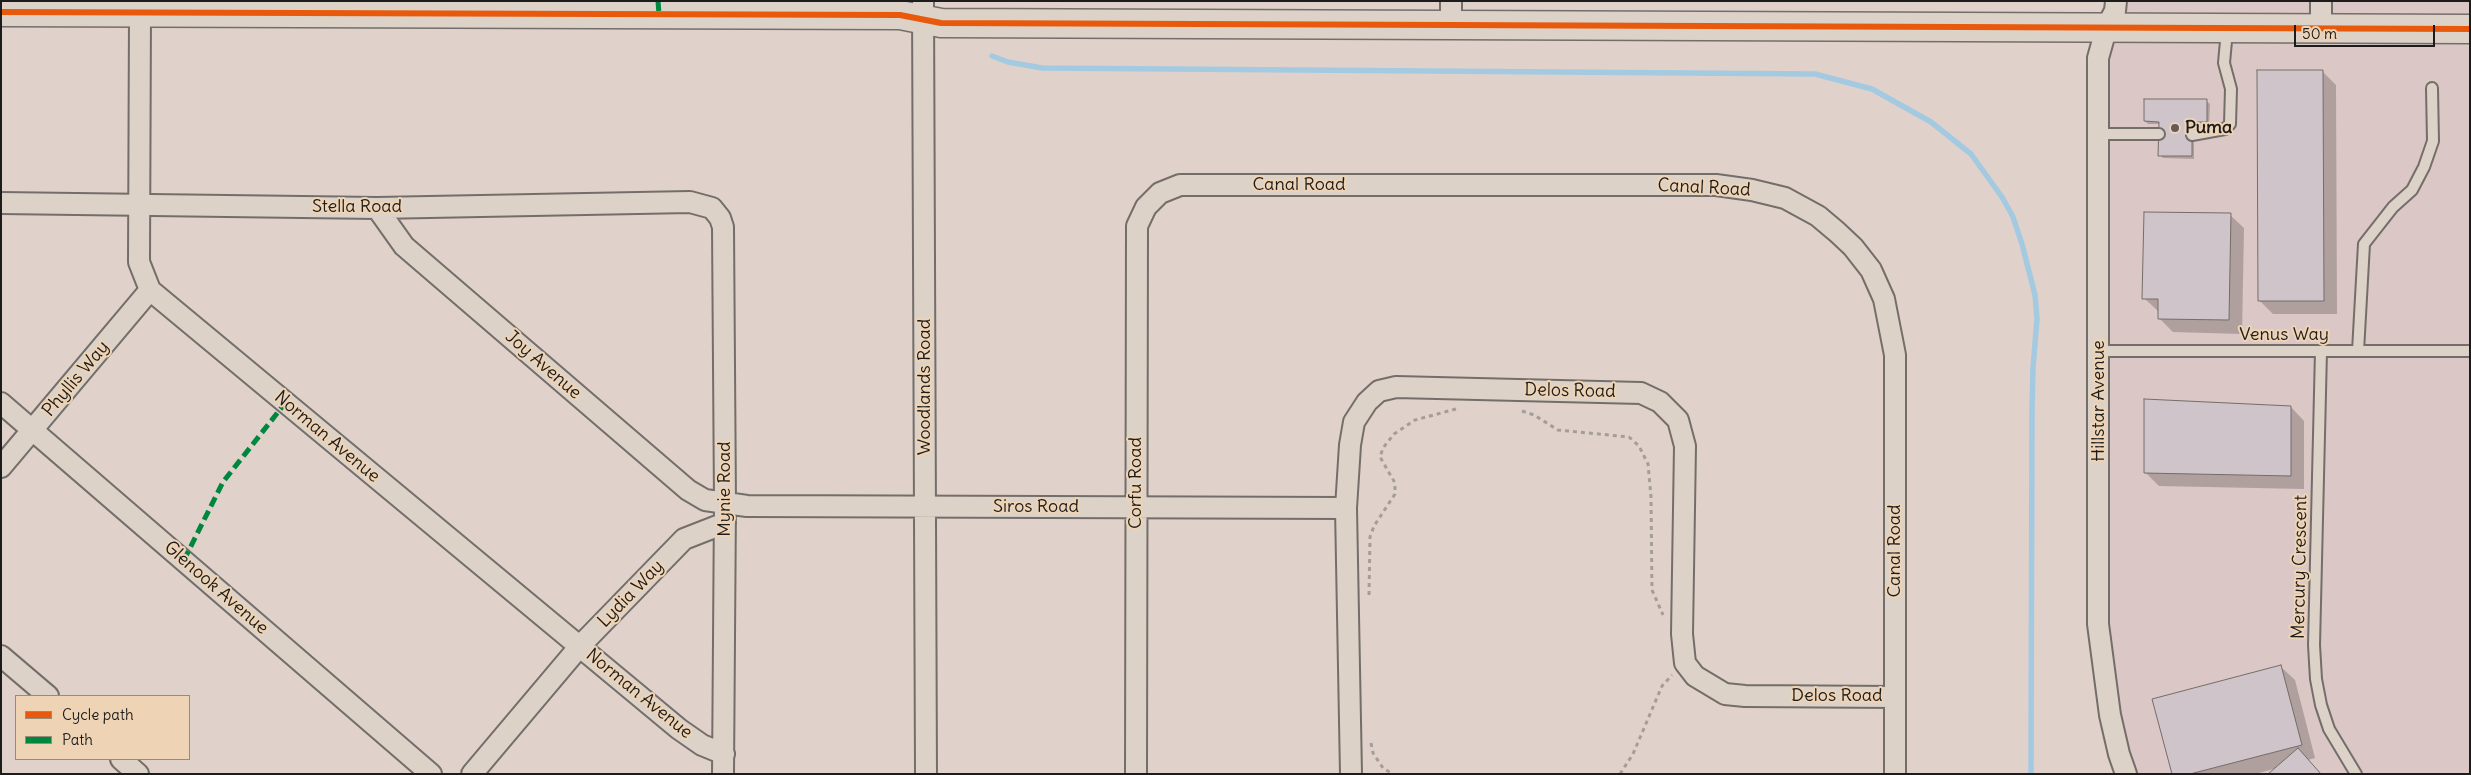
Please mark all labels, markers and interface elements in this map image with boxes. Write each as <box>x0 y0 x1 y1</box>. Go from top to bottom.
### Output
scale bar <box>2296 15 2437 47</box>
text: 50 m <box>2302 24 2337 43</box>
place label: Puma <box>2185 117 2232 139</box>
marker: Puma <box>2169 122 2181 134</box>
street label: Canal Road <box>1252 174 1346 196</box>
street label: Canal Road <box>1657 175 1751 201</box>
street label: Stella Road <box>312 196 402 218</box>
street label: Woodlands Road <box>914 319 936 455</box>
street label: Venus Way <box>2239 324 2329 346</box>
street label: Joy Avenue <box>500 326 586 404</box>
street label: Phyllis Way <box>38 337 114 421</box>
street label: Hillstar Avenue <box>2088 340 2110 462</box>
street label: Delos Road <box>1524 379 1616 403</box>
street label: Norman Avenue <box>270 387 384 487</box>
street label: Corfu Road <box>1125 437 1147 529</box>
street label: Mynie Road <box>714 441 736 537</box>
street label: Mercury Crescent <box>2288 495 2312 639</box>
street label: Siros Road <box>993 496 1079 518</box>
street label: Canal Road <box>1884 504 1906 598</box>
street label: Glenook Avenue <box>159 537 273 639</box>
street label: Lydia Way <box>594 556 668 632</box>
street label: Norman Avenue <box>581 644 697 744</box>
street label: Delos Road <box>1791 685 1883 707</box>
legend <box>15 695 190 760</box>
text: Cycle path <box>62 705 134 724</box>
text: Path <box>62 730 93 749</box>

